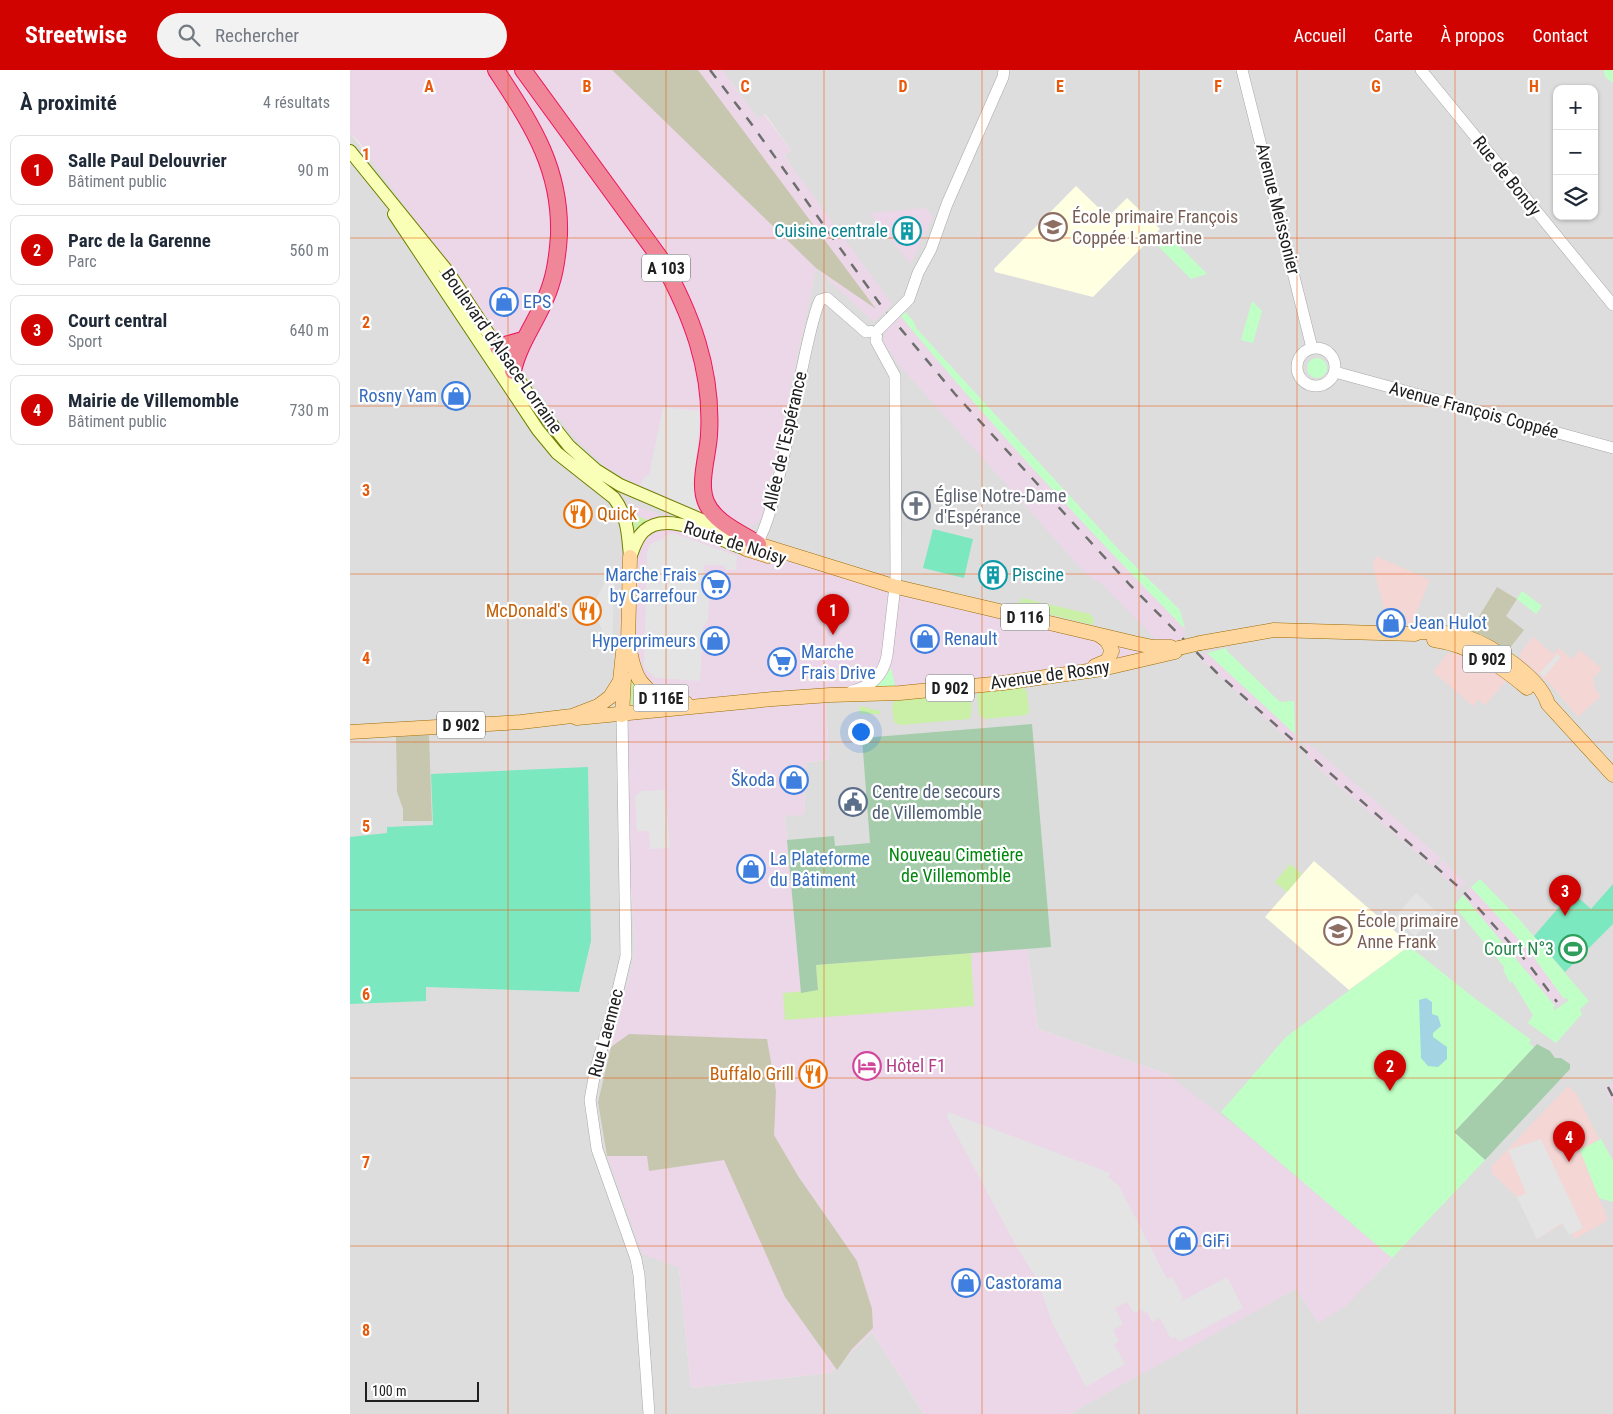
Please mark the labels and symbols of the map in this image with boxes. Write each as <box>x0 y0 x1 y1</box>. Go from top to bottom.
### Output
text: A <box>424 77 434 96</box>
text: B <box>583 77 592 96</box>
text: C <box>740 77 750 96</box>
text: D <box>898 77 908 96</box>
text: E <box>1056 77 1064 96</box>
text: F <box>1214 77 1222 96</box>
text: G <box>1371 77 1381 96</box>
text: H <box>1529 77 1539 96</box>
street label: Rue de Bondy <box>1469 132 1546 220</box>
street label: Avenue Meissonier <box>1252 141 1305 277</box>
text: 1 <box>362 145 370 164</box>
place label: École primaire François Coppée Lamartine <box>1072 206 1238 248</box>
school or university icon: École primaire François Coppée Lamartine <box>1038 212 1068 242</box>
building icon: Cuisine centrale <box>892 216 922 246</box>
place label: Cuisine centrale <box>774 220 888 241</box>
road number: A 103 <box>642 254 690 282</box>
street label: Boulevard d'Alsace-Lorraine <box>438 264 567 437</box>
shop icon: EPS <box>489 287 519 317</box>
place label: EPS <box>523 291 551 312</box>
text: 2 <box>362 313 370 332</box>
street label: Allée de l'Espérance <box>758 369 811 512</box>
street label: Avenue François Coppée <box>1387 377 1561 442</box>
shop icon: Rosny Yam <box>441 381 471 411</box>
place label: Rosny Yam <box>359 385 437 406</box>
text: 3 <box>362 481 370 500</box>
place label: Église Notre-Dame d'Espérance <box>935 485 1066 527</box>
church icon: Église Notre-Dame d'Espérance <box>901 491 931 521</box>
restaurant icon: Quick <box>563 499 593 529</box>
place label: Quick <box>597 503 637 524</box>
street label: Route de Noisy <box>681 516 790 569</box>
building icon: Piscine <box>978 560 1008 590</box>
place label: Marche Frais by Carrefour <box>605 564 698 606</box>
place label: Piscine <box>1012 564 1064 585</box>
supermarket icon: Marche Frais by Carrefour <box>701 570 731 600</box>
pin: 1 <box>817 594 849 635</box>
restaurant icon: McDonald's <box>572 596 602 626</box>
place label: McDonald's <box>486 600 568 621</box>
road number: D 116 <box>1001 604 1049 630</box>
shop icon: Jean Hulot <box>1376 608 1406 638</box>
place label: Jean Hulot <box>1410 612 1487 633</box>
shop icon: Renault <box>910 624 940 654</box>
shop icon: Hyperprimeurs <box>700 626 730 656</box>
place label: Renault <box>944 628 998 649</box>
place label: Hyperprimeurs <box>592 630 696 651</box>
place label: Marche Frais Drive <box>801 641 876 683</box>
road number: D 902 <box>1463 646 1511 672</box>
supermarket icon: Marche Frais Drive <box>767 647 797 677</box>
text: 4 <box>362 649 370 668</box>
street label: Avenue de Rosny <box>989 656 1112 693</box>
road number: D 902 <box>926 674 974 702</box>
road number: D 116E <box>634 684 688 711</box>
road number: D 902 <box>437 712 485 738</box>
your location <box>848 719 874 745</box>
shop icon: Škoda <box>779 765 809 795</box>
place label: Škoda <box>731 769 775 790</box>
place label: Centre de secours de Villemomble <box>872 781 1000 823</box>
public building icon: Centre de secours de Villemomble <box>838 787 868 817</box>
text: 5 <box>362 817 370 836</box>
park label: Nouveau Cimetière de Villemomble <box>889 844 1023 886</box>
place label: La Plateforme du Bâtiment <box>770 848 870 890</box>
shop icon: La Plateforme du Bâtiment <box>736 854 766 884</box>
pin: 3 <box>1549 875 1581 916</box>
place label: École primaire Anne Frank <box>1357 910 1458 952</box>
school or university icon: École primaire Anne Frank <box>1323 916 1353 946</box>
sports icon: Court N°3 <box>1558 934 1588 964</box>
place label: Court N°3 <box>1484 938 1554 959</box>
text: 6 <box>362 985 370 1004</box>
street label: Rue Laennec <box>584 986 627 1079</box>
pin: 2 <box>1374 1050 1406 1091</box>
hotel icon: Hôtel F1 <box>852 1051 882 1081</box>
place label: Hôtel F1 <box>886 1055 946 1076</box>
restaurant icon: Buffalo Grill <box>798 1059 828 1089</box>
place label: Buffalo Grill <box>710 1063 794 1084</box>
pin: 4 <box>1553 1121 1585 1162</box>
text: 7 <box>362 1153 370 1172</box>
shop icon: GiFi <box>1168 1226 1198 1256</box>
place label: GiFi <box>1202 1230 1230 1251</box>
shop icon: Castorama <box>951 1268 981 1298</box>
place label: Castorama <box>985 1272 1062 1293</box>
text: 8 <box>362 1321 370 1340</box>
scale bar <box>365 1379 479 1402</box>

